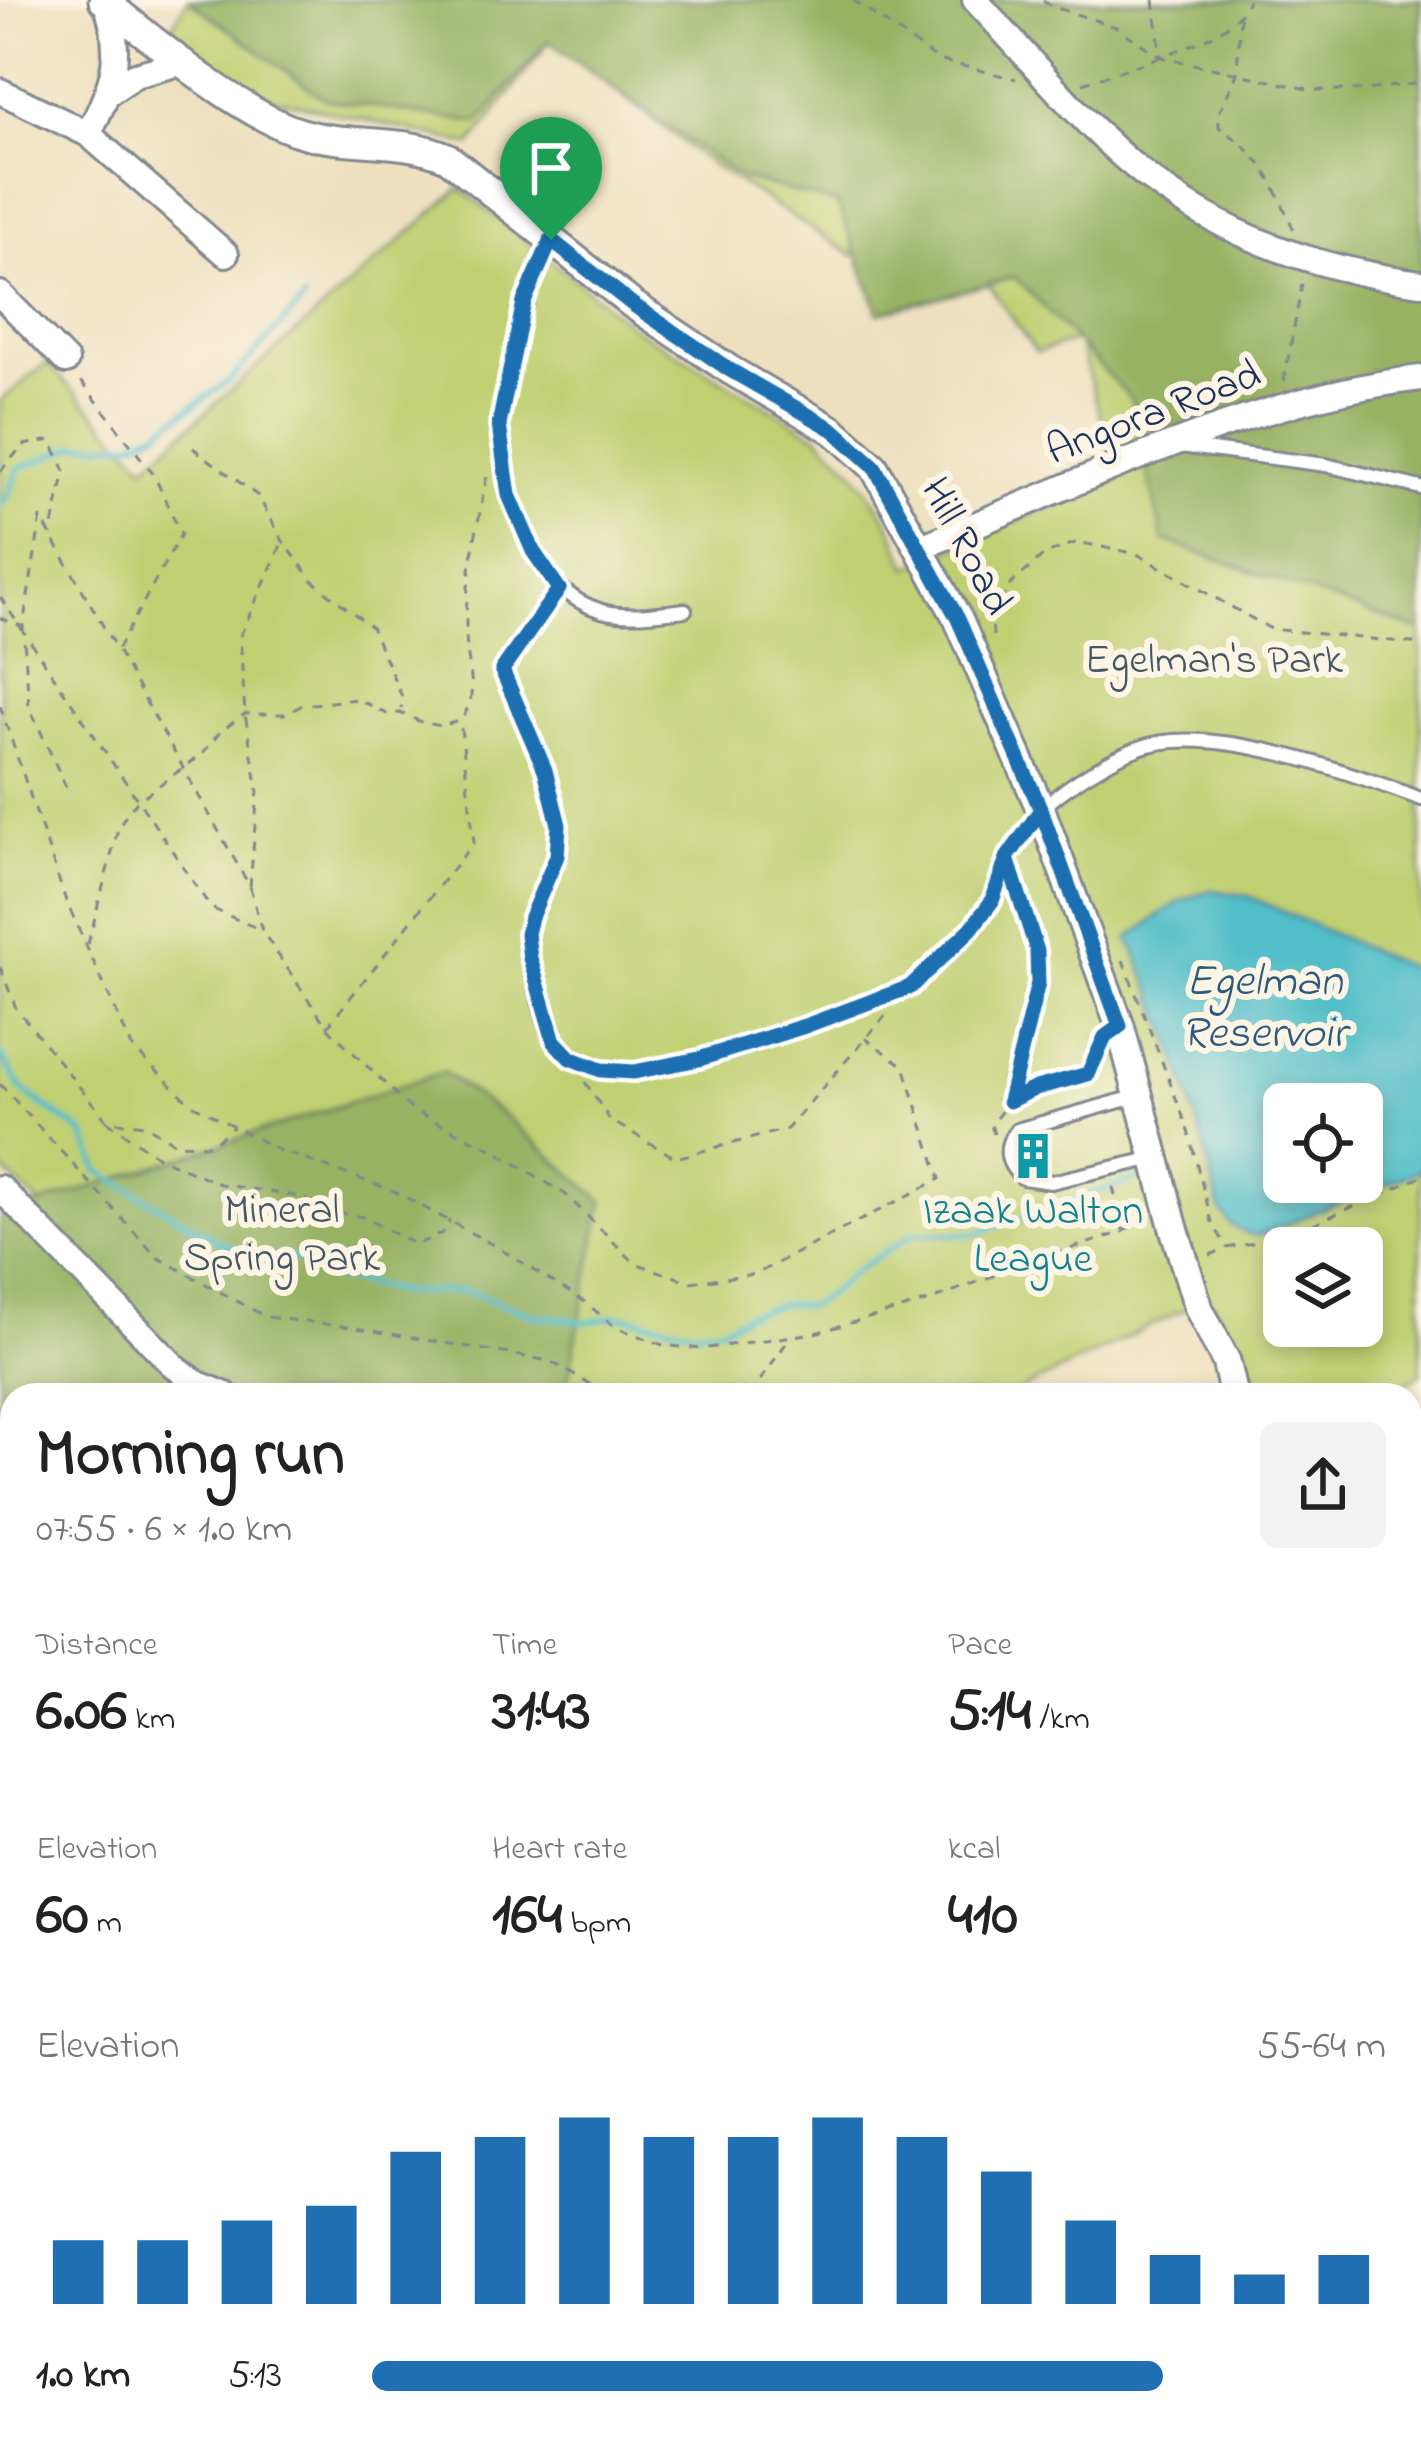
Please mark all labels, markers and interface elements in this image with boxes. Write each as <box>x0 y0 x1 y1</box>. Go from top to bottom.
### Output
pin <box>500 117 602 240</box>
icon: arrive <box>518 135 584 201</box>
street label: Angora Road <box>1038 345 1270 483</box>
street label: Hill Road <box>903 467 1027 627</box>
park label: Egelman's Park <box>1085 631 1344 692</box>
water label: Egelman Reservoir <box>1182 950 1351 1068</box>
map controls <box>1263 1083 1383 1347</box>
button: locate <box>1263 1083 1383 1203</box>
building icon: Izaak Walton League <box>1008 1131 1058 1181</box>
park label: Mineral Spring Park <box>184 1181 381 1290</box>
place label: Izaak Walton League <box>923 1182 1143 1291</box>
button: layers <box>1263 1227 1383 1347</box>
text: Morning run <box>36 1409 345 1505</box>
button: share <box>1260 1422 1386 1548</box>
text: 07:55 · 6 × 1.0 km <box>36 1502 292 1559</box>
text: Distance <box>36 1622 158 1670</box>
text: Time <box>492 1622 557 1670</box>
text: Pace <box>948 1622 1012 1670</box>
text: 6.06 <box>36 1670 127 1757</box>
text: 31:43 <box>492 1670 590 1757</box>
text: 5:14 <box>948 1670 1031 1757</box>
text: km <box>127 1696 175 1744</box>
text: /km <box>1031 1696 1090 1744</box>
text: Elevation <box>36 1826 157 1874</box>
text: Heart rate <box>492 1826 627 1874</box>
text: kcal <box>948 1826 1000 1874</box>
text: 60 <box>36 1874 88 1961</box>
text: 164 <box>492 1874 562 1961</box>
text: 410 <box>948 1874 1018 1961</box>
text: m <box>88 1900 122 1948</box>
text: bpm <box>562 1900 631 1948</box>
text: Elevation <box>36 2019 179 2076</box>
text: 55–64 m <box>1257 2019 1386 2076</box>
text: 1.0 km <box>36 2348 130 2405</box>
text: 5:13 <box>228 2348 282 2405</box>

